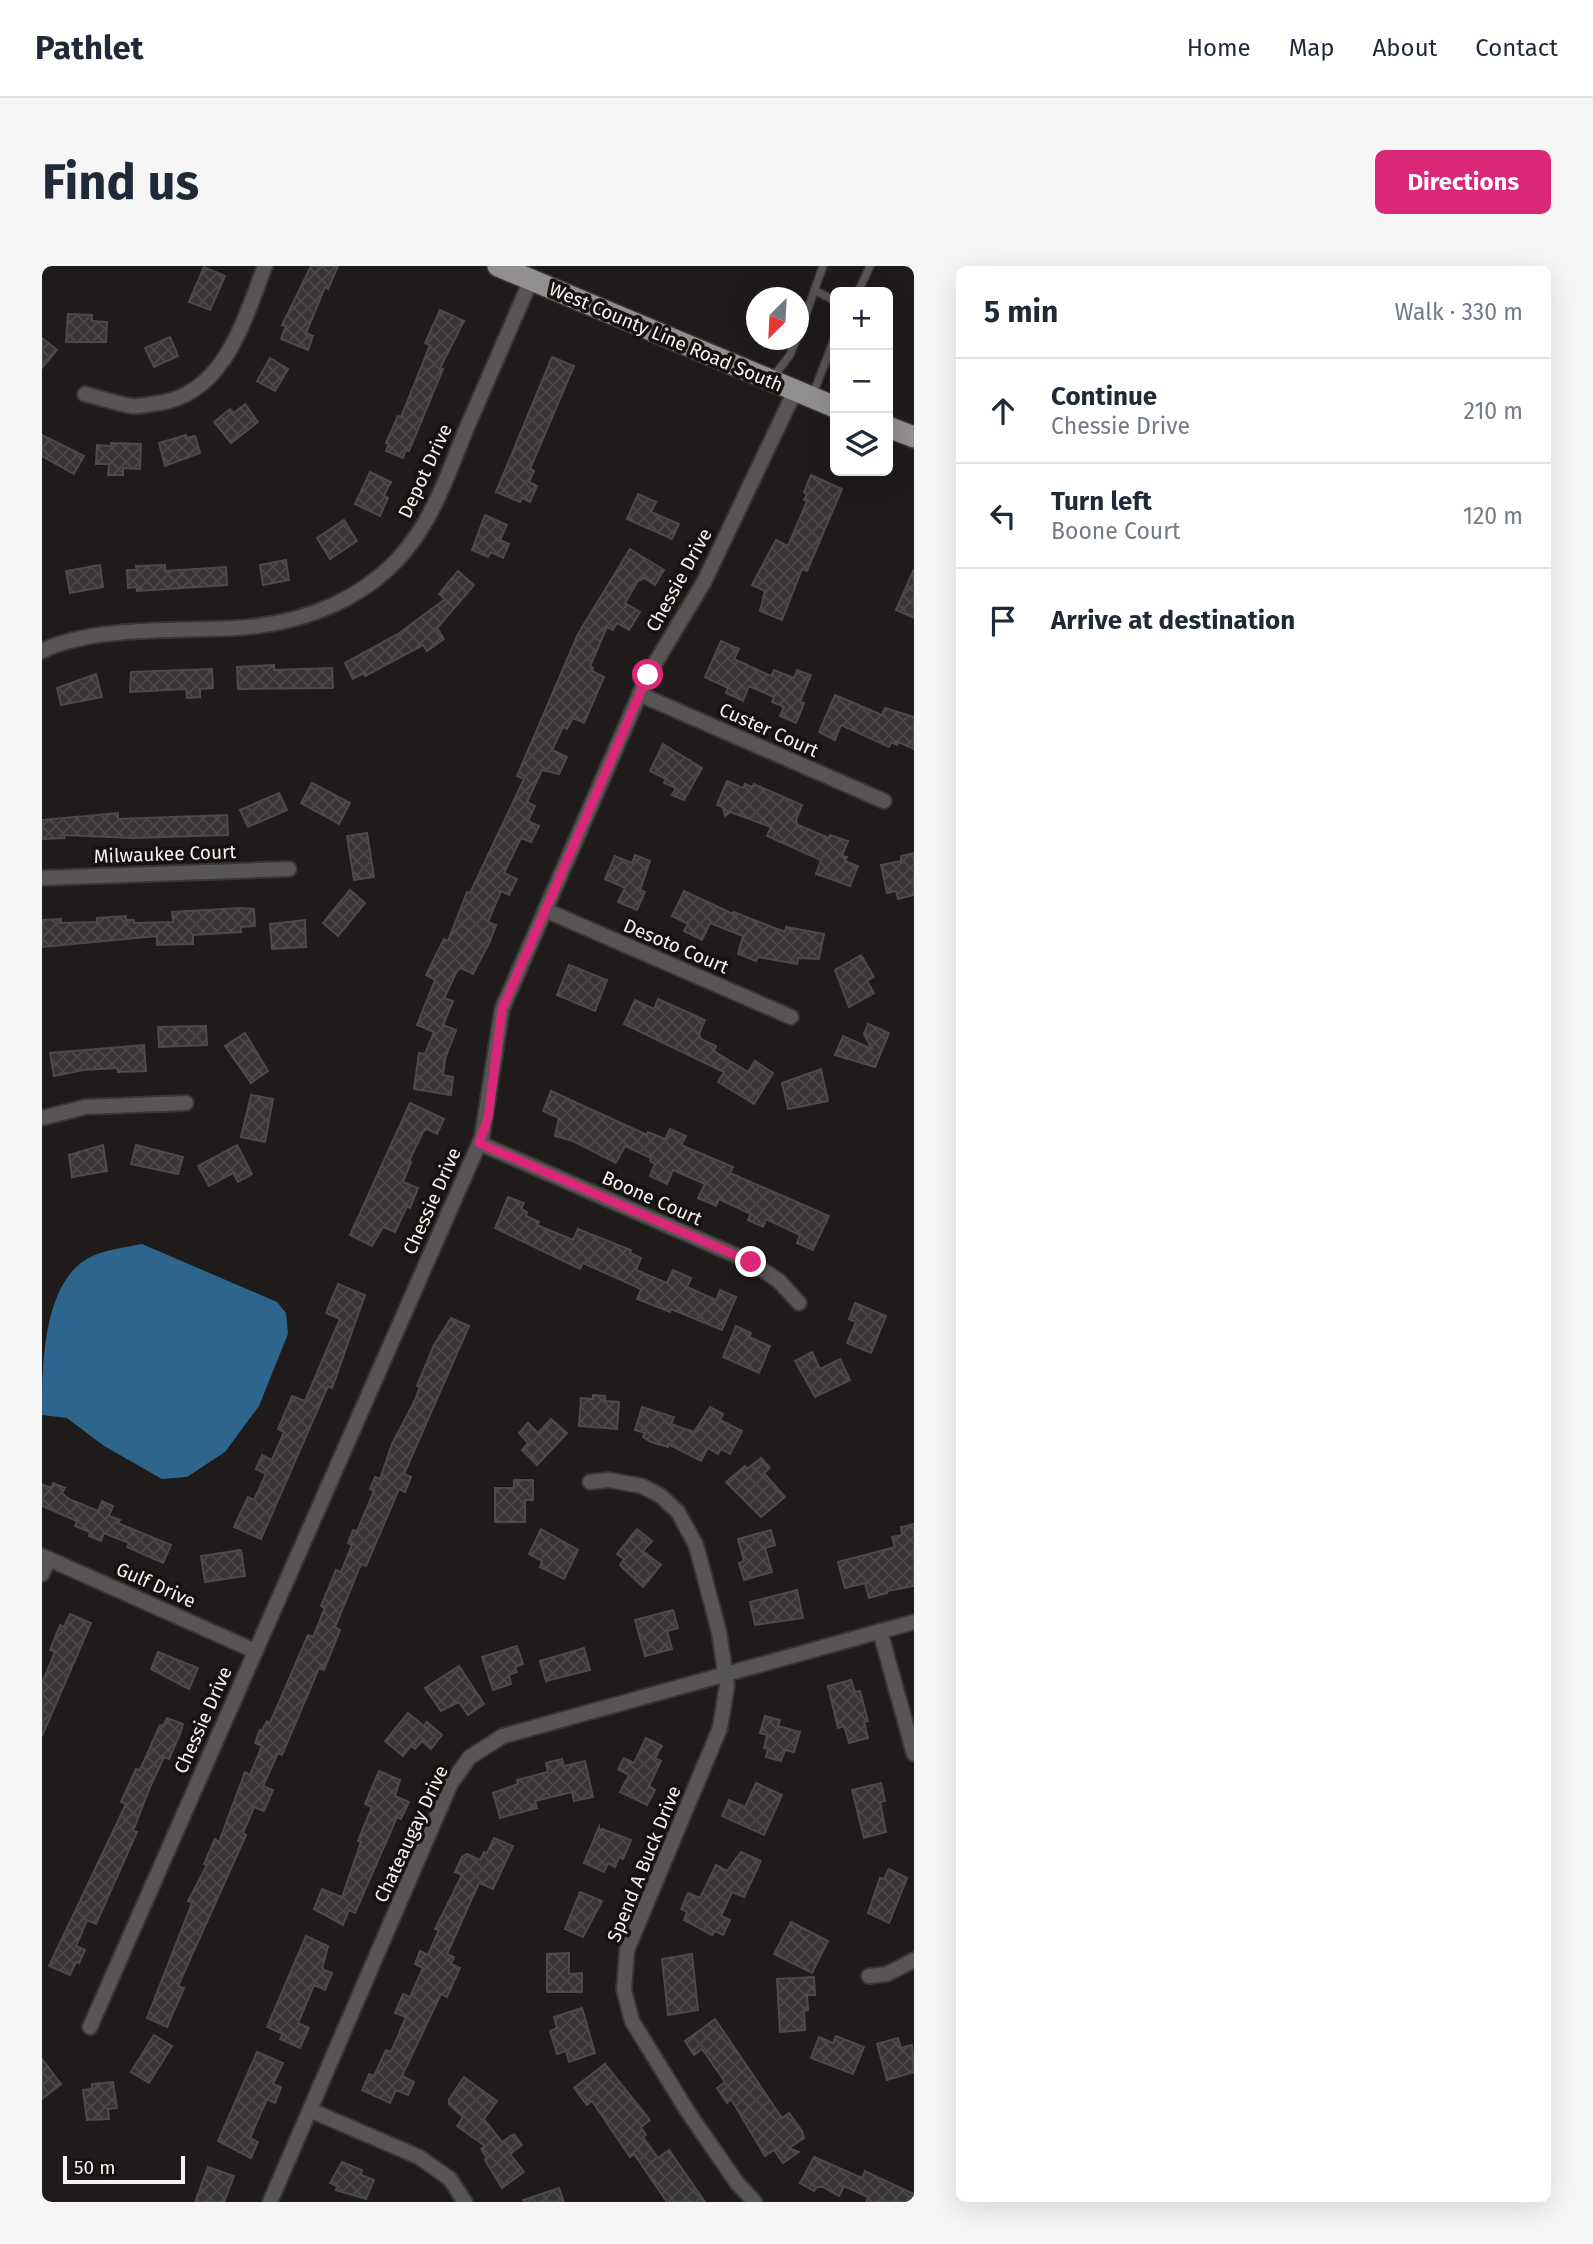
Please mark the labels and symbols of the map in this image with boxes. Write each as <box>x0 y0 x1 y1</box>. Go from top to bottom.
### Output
street label: West County Line Road South <box>546 277 786 397</box>
north arrow <box>746 287 809 350</box>
street label: Depot Drive <box>393 420 457 522</box>
street label: Chessie Drive <box>641 524 717 636</box>
route start <box>632 659 663 690</box>
street label: Custer Court <box>716 698 822 762</box>
street label: Milwaukee Court <box>93 840 237 868</box>
street label: Desoto Court <box>620 914 732 978</box>
street label: Chessie Drive <box>398 1144 466 1258</box>
street label: Boone Court <box>598 1166 706 1230</box>
route end <box>735 1246 766 1277</box>
street label: Gulf Drive <box>113 1557 199 1613</box>
street label: Chessie Drive <box>169 1663 237 1777</box>
street label: Chateaugay Drive <box>369 1762 453 1906</box>
street label: Spend A Buck Drive <box>602 1783 686 1945</box>
scale bar <box>63 2153 186 2185</box>

